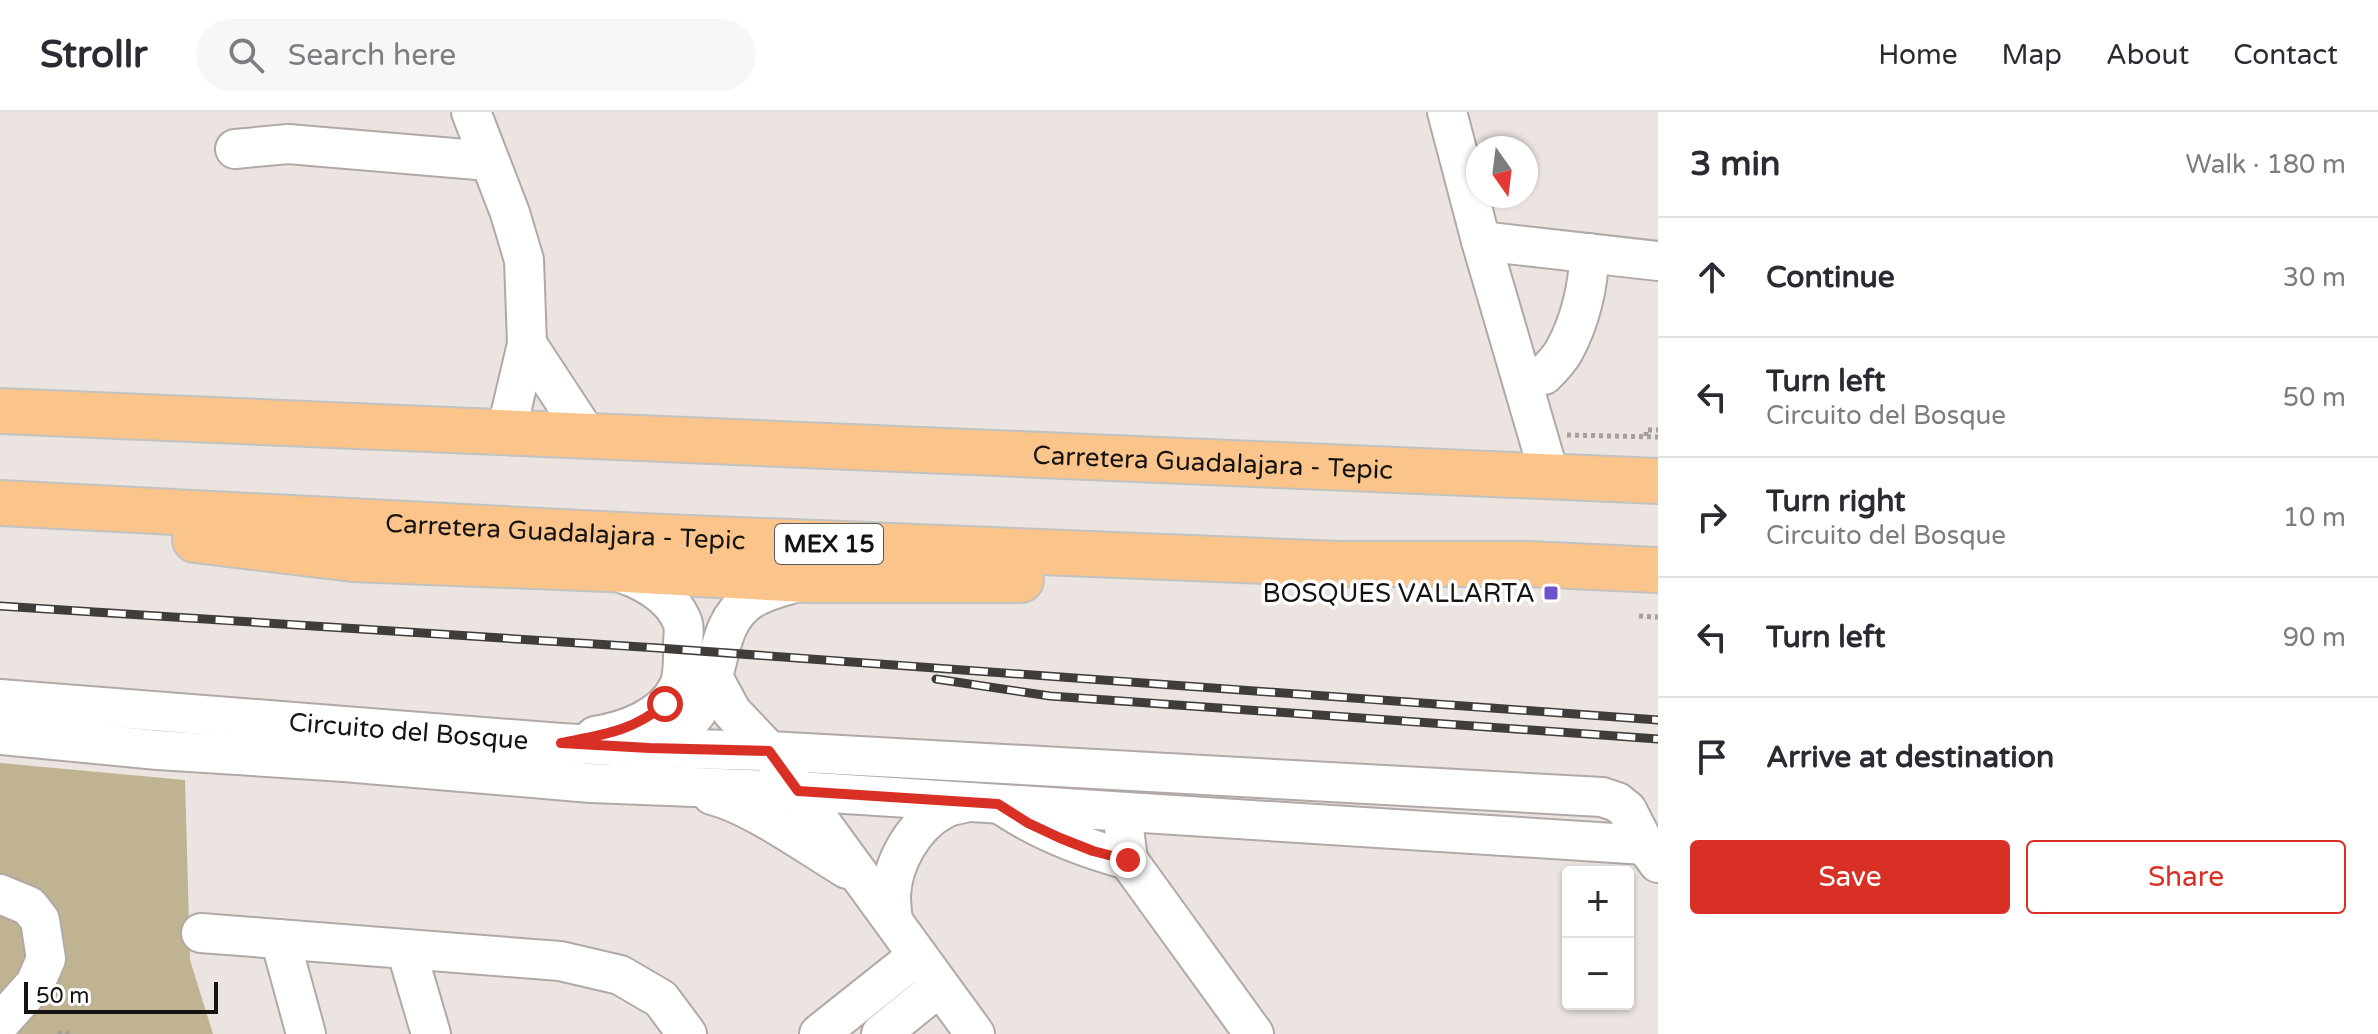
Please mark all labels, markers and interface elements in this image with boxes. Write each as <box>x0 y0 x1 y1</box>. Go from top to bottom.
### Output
search box <box>196 19 756 91</box>
text: Strollr <box>40 32 148 78</box>
icon: search <box>224 33 268 77</box>
text: Search here <box>288 37 456 74</box>
text: Home <box>1878 38 1958 72</box>
text: Map <box>2002 38 2062 72</box>
text: About <box>2106 38 2189 72</box>
text: Contact <box>2233 38 2338 72</box>
north arrow <box>1466 136 1538 208</box>
text: 3 min <box>1690 144 1781 185</box>
text: Walk · 180 m <box>2186 149 2346 180</box>
icon: ahead <box>1690 255 1734 299</box>
text: Continue <box>1766 259 1895 296</box>
text: 30 m <box>2283 262 2346 293</box>
text: Turn left <box>1766 363 1885 400</box>
icon: left <box>1690 375 1734 419</box>
text: 50 m <box>2283 382 2346 413</box>
text: Circuito del Bosque <box>1766 400 2006 431</box>
street label: Carretera Guadalajara - Tepic <box>1032 439 1394 485</box>
text: Turn right <box>1766 483 1906 520</box>
icon: right <box>1690 495 1734 539</box>
text: 10 m <box>2283 502 2346 533</box>
street label: Carretera Guadalajara - Tepic <box>384 507 746 556</box>
text: Circuito del Bosque <box>1766 520 2006 551</box>
road number: MEX 15 <box>775 524 883 564</box>
place label: BOSQUES VALLARTA <box>1262 578 1535 609</box>
marker: BOSQUES VALLARTA <box>1542 584 1560 602</box>
icon: left <box>1690 615 1734 659</box>
text: Turn left <box>1766 619 1885 656</box>
text: 90 m <box>2283 622 2346 653</box>
route start <box>647 686 683 722</box>
street label: Circuito del Bosque <box>288 706 530 756</box>
icon: arrive <box>1690 735 1734 779</box>
text: Arrive at destination <box>1766 739 2054 776</box>
button: Save <box>1690 840 2010 914</box>
button: Share <box>2026 840 2346 914</box>
route end <box>1110 842 1146 878</box>
map controls <box>1562 866 1634 1010</box>
button: + <box>1562 866 1634 938</box>
button: − <box>1562 938 1634 1010</box>
scale bar <box>24 978 218 1014</box>
text: 50 m <box>36 983 90 1009</box>

